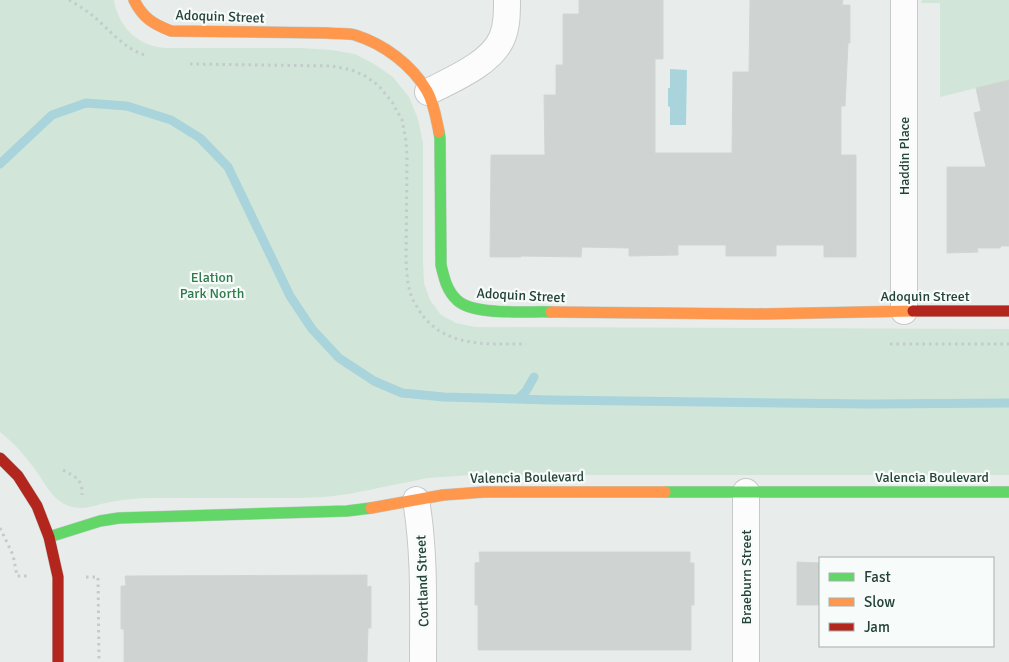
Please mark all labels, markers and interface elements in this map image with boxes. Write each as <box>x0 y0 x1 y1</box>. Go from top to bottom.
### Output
street label: Adoquin Street <box>175 6 265 27</box>
street label: Haddin Place <box>896 117 913 195</box>
park label: Elation Park North <box>180 269 244 302</box>
street label: Adoquin Street <box>476 285 566 306</box>
street label: Adoquin Street <box>880 288 970 305</box>
street label: Valencia Boulevard <box>470 468 584 487</box>
street label: Valencia Boulevard <box>875 469 989 486</box>
street label: Braeburn Street <box>738 530 755 624</box>
street label: Cortland Street <box>412 535 433 627</box>
legend <box>819 557 994 647</box>
text: Fast <box>864 568 891 586</box>
text: Slow <box>864 593 895 611</box>
text: Jam <box>864 618 890 636</box>

